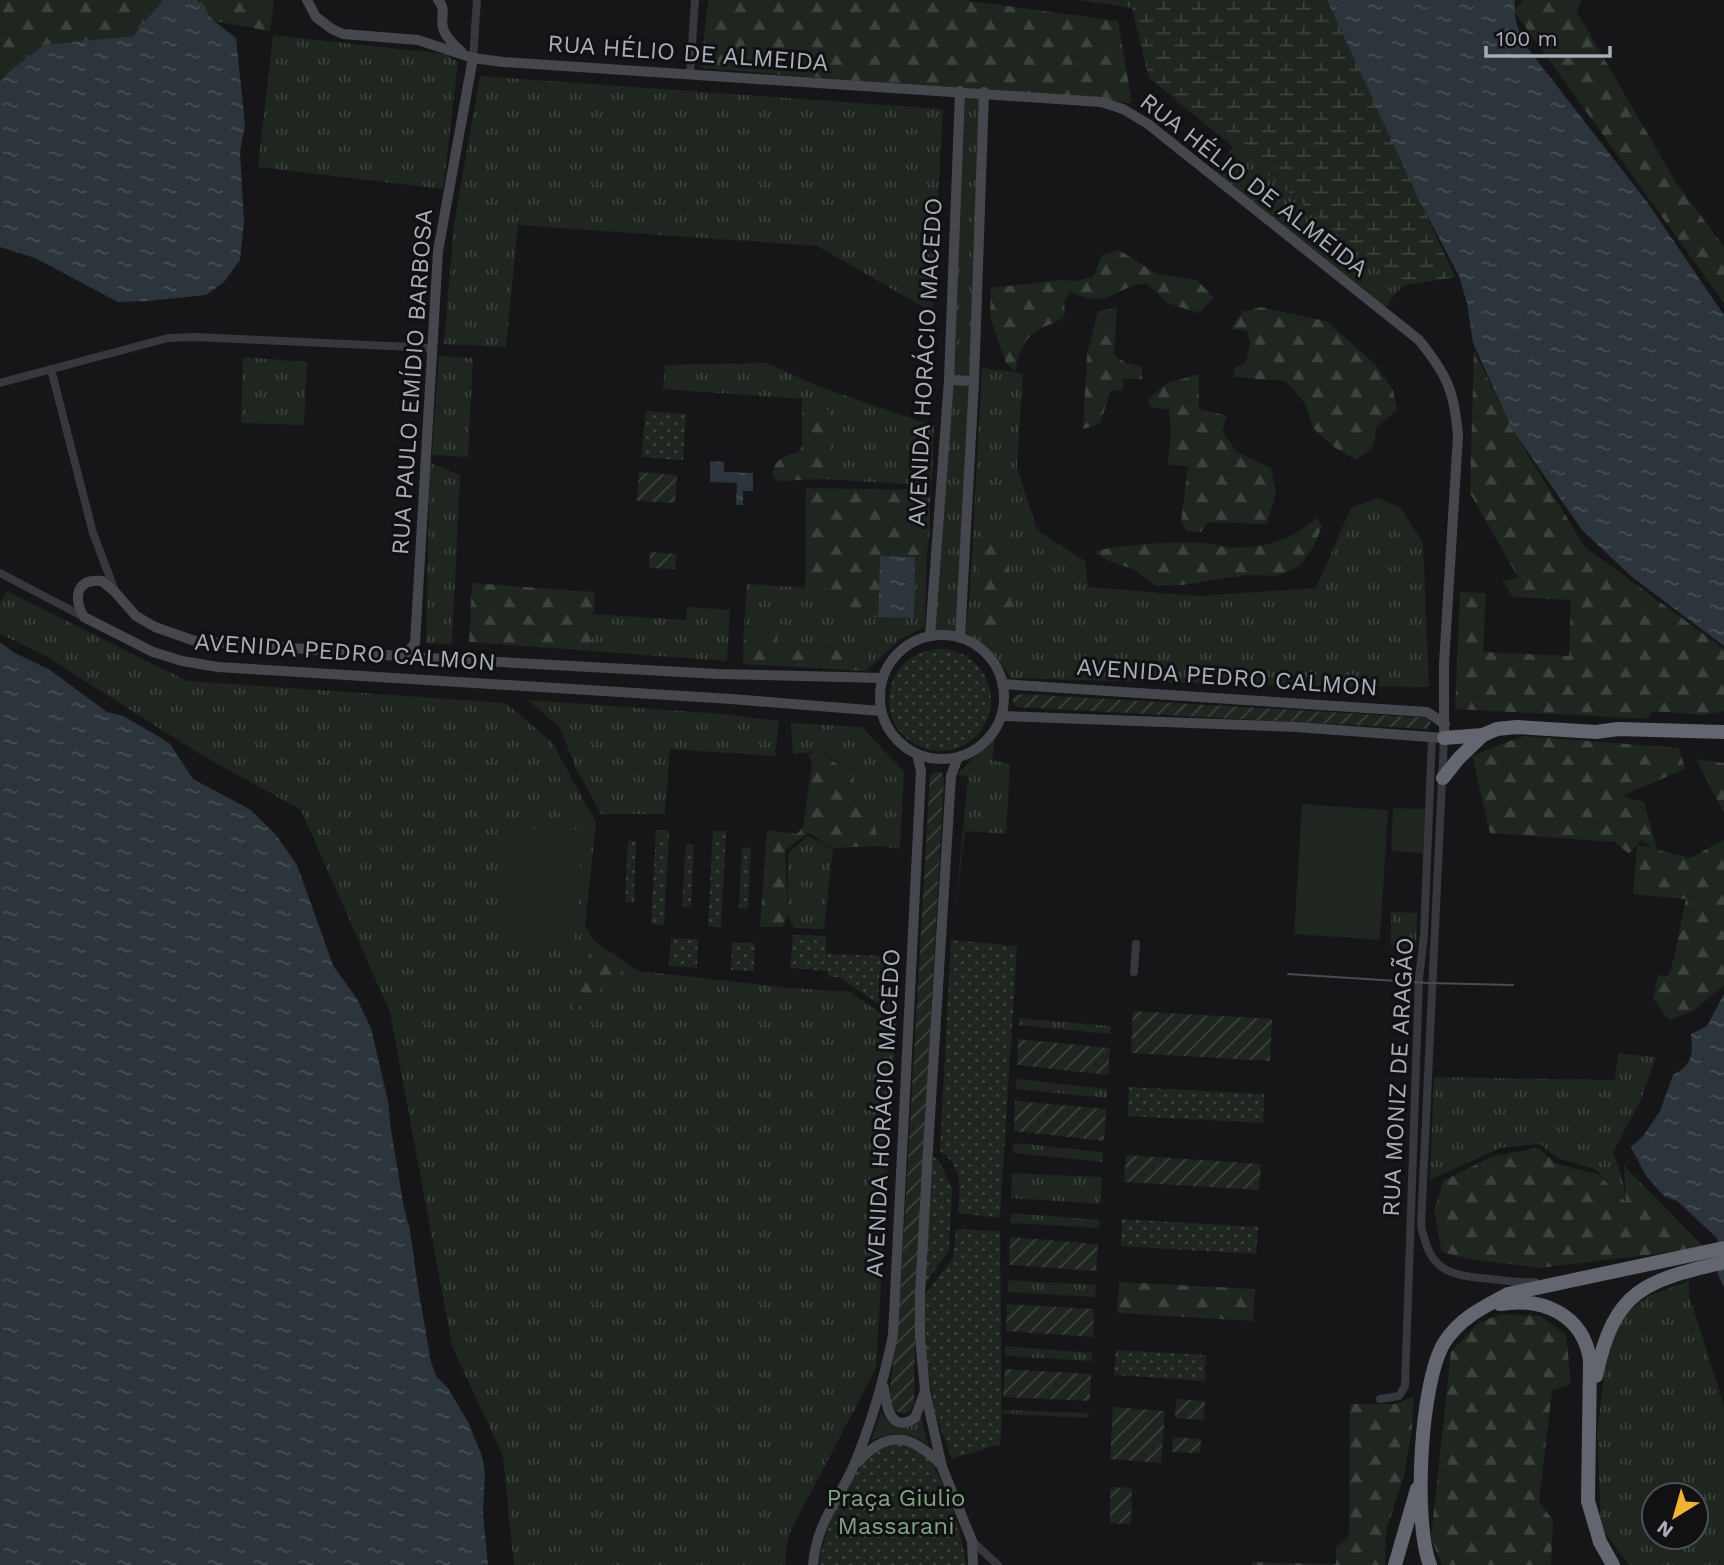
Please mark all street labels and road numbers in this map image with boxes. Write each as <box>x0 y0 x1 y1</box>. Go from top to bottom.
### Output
street label: RUA HÉLIO DE ALMEIDA <box>547 29 830 77</box>
street label: RUA HÉLIO DE ALMEIDA <box>1134 87 1374 283</box>
street label: AVENIDA HORÁCIO MACEDO <box>902 197 948 527</box>
street label: RUA PAULO EMÍDIO BARBOSA <box>386 208 438 556</box>
street label: AVENIDA PEDRO CALMON <box>194 628 496 676</box>
street label: AVENIDA PEDRO CALMON <box>1076 653 1378 701</box>
street label: RUA MONIZ DE ARAGÃO <box>1377 937 1419 1217</box>
street label: AVENIDA HORÁCIO MACEDO <box>860 948 906 1278</box>

